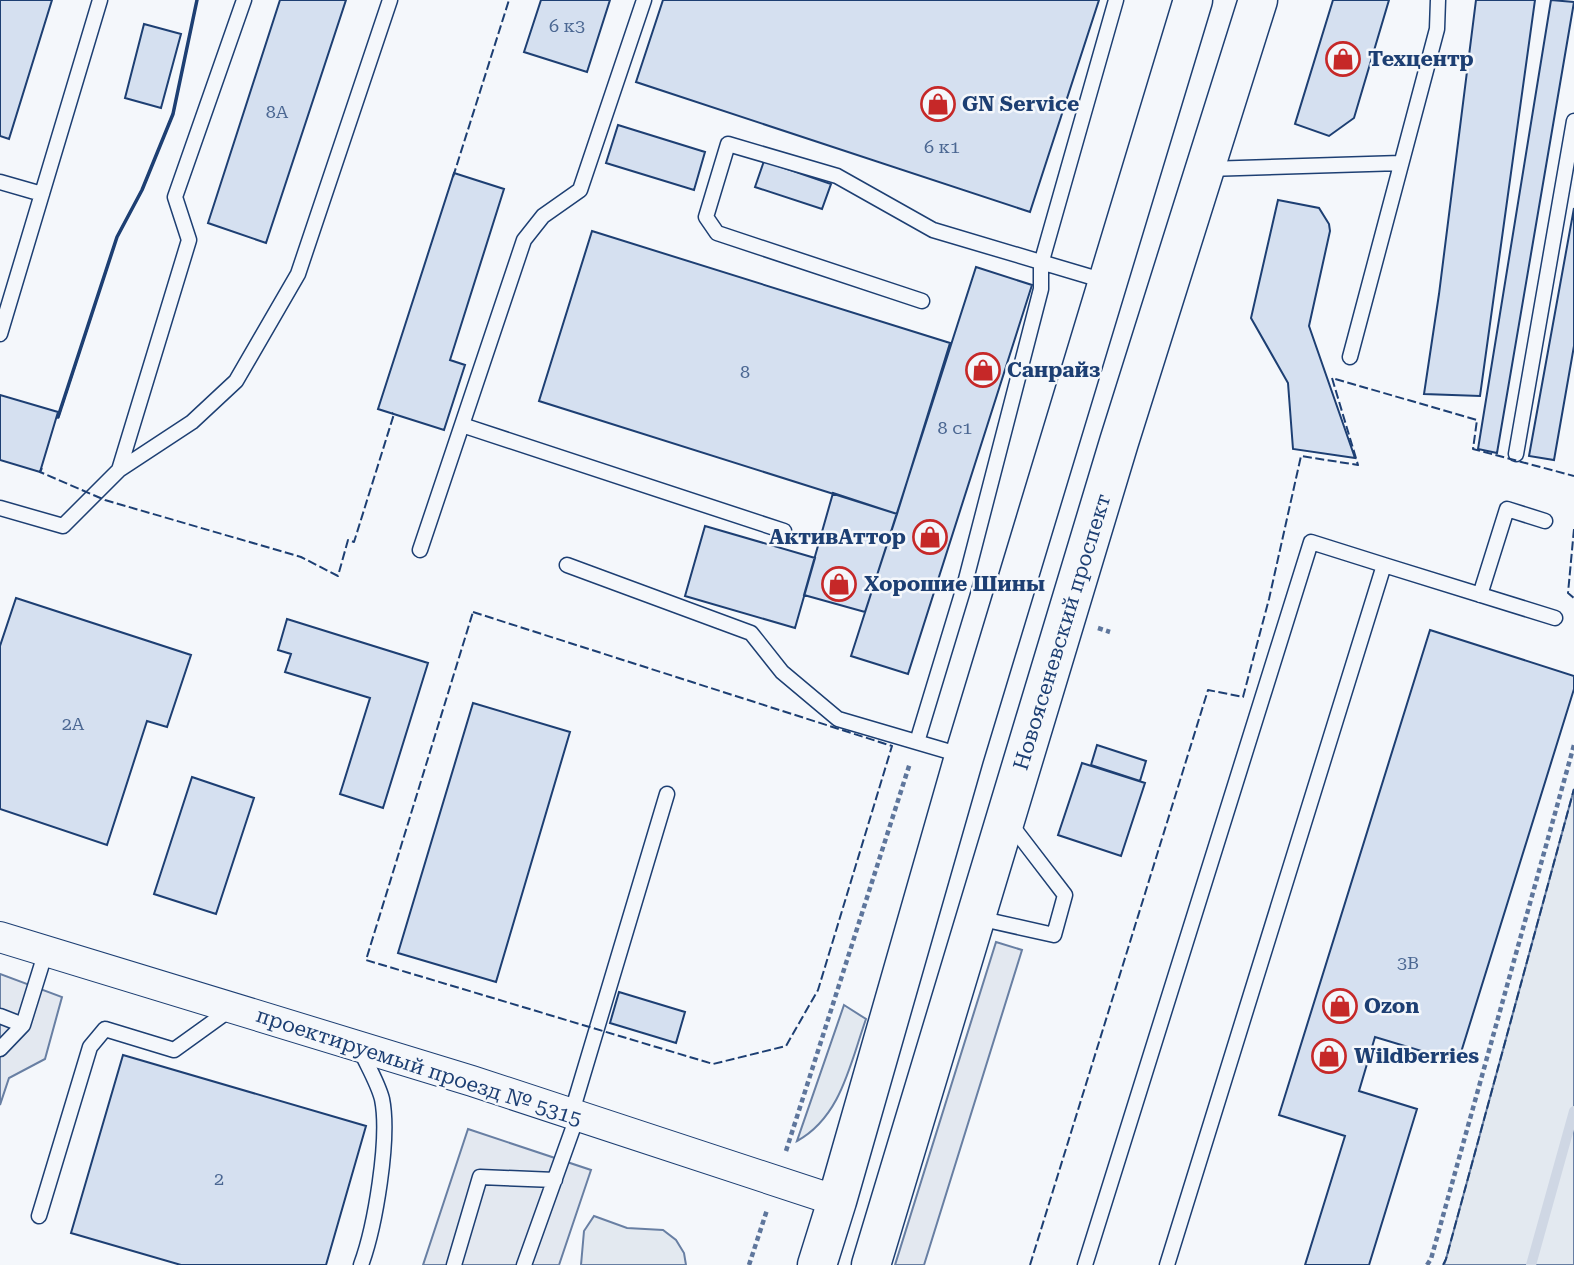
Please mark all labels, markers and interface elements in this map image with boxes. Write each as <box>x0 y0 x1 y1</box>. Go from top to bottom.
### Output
house number: 6 к3 <box>549 15 585 36</box>
shop icon: Техцентр <box>1324 40 1362 78</box>
place label: Техцентр <box>1368 47 1474 71</box>
shop icon: GN Service <box>919 85 957 123</box>
place label: GN Service <box>962 92 1079 116</box>
house number: 8А <box>266 101 289 122</box>
house number: 6 к1 <box>924 136 960 157</box>
shop icon: Санрайз <box>964 351 1002 389</box>
place label: Санрайз <box>1007 358 1101 382</box>
house number: 8 <box>740 361 750 382</box>
house number: 8 с1 <box>938 417 972 438</box>
street label: Новоясеневский проспект <box>1008 491 1116 773</box>
shop icon: АктивАттор <box>911 518 949 556</box>
place label: АктивАттор <box>769 525 906 549</box>
shop icon: Хорошие Шины <box>820 565 858 603</box>
place label: Хорошие Шины <box>864 572 1045 596</box>
house number: 2А <box>62 713 85 734</box>
house number: 3В <box>1397 952 1419 973</box>
shop icon: Ozon <box>1321 987 1359 1025</box>
place label: Ozon <box>1364 994 1419 1018</box>
street label: проектируемый проезд № 5315 <box>253 1003 585 1131</box>
shop icon: Wildberries <box>1310 1037 1348 1075</box>
place label: Wildberries <box>1354 1044 1479 1068</box>
house number: 2 <box>214 1168 224 1189</box>

